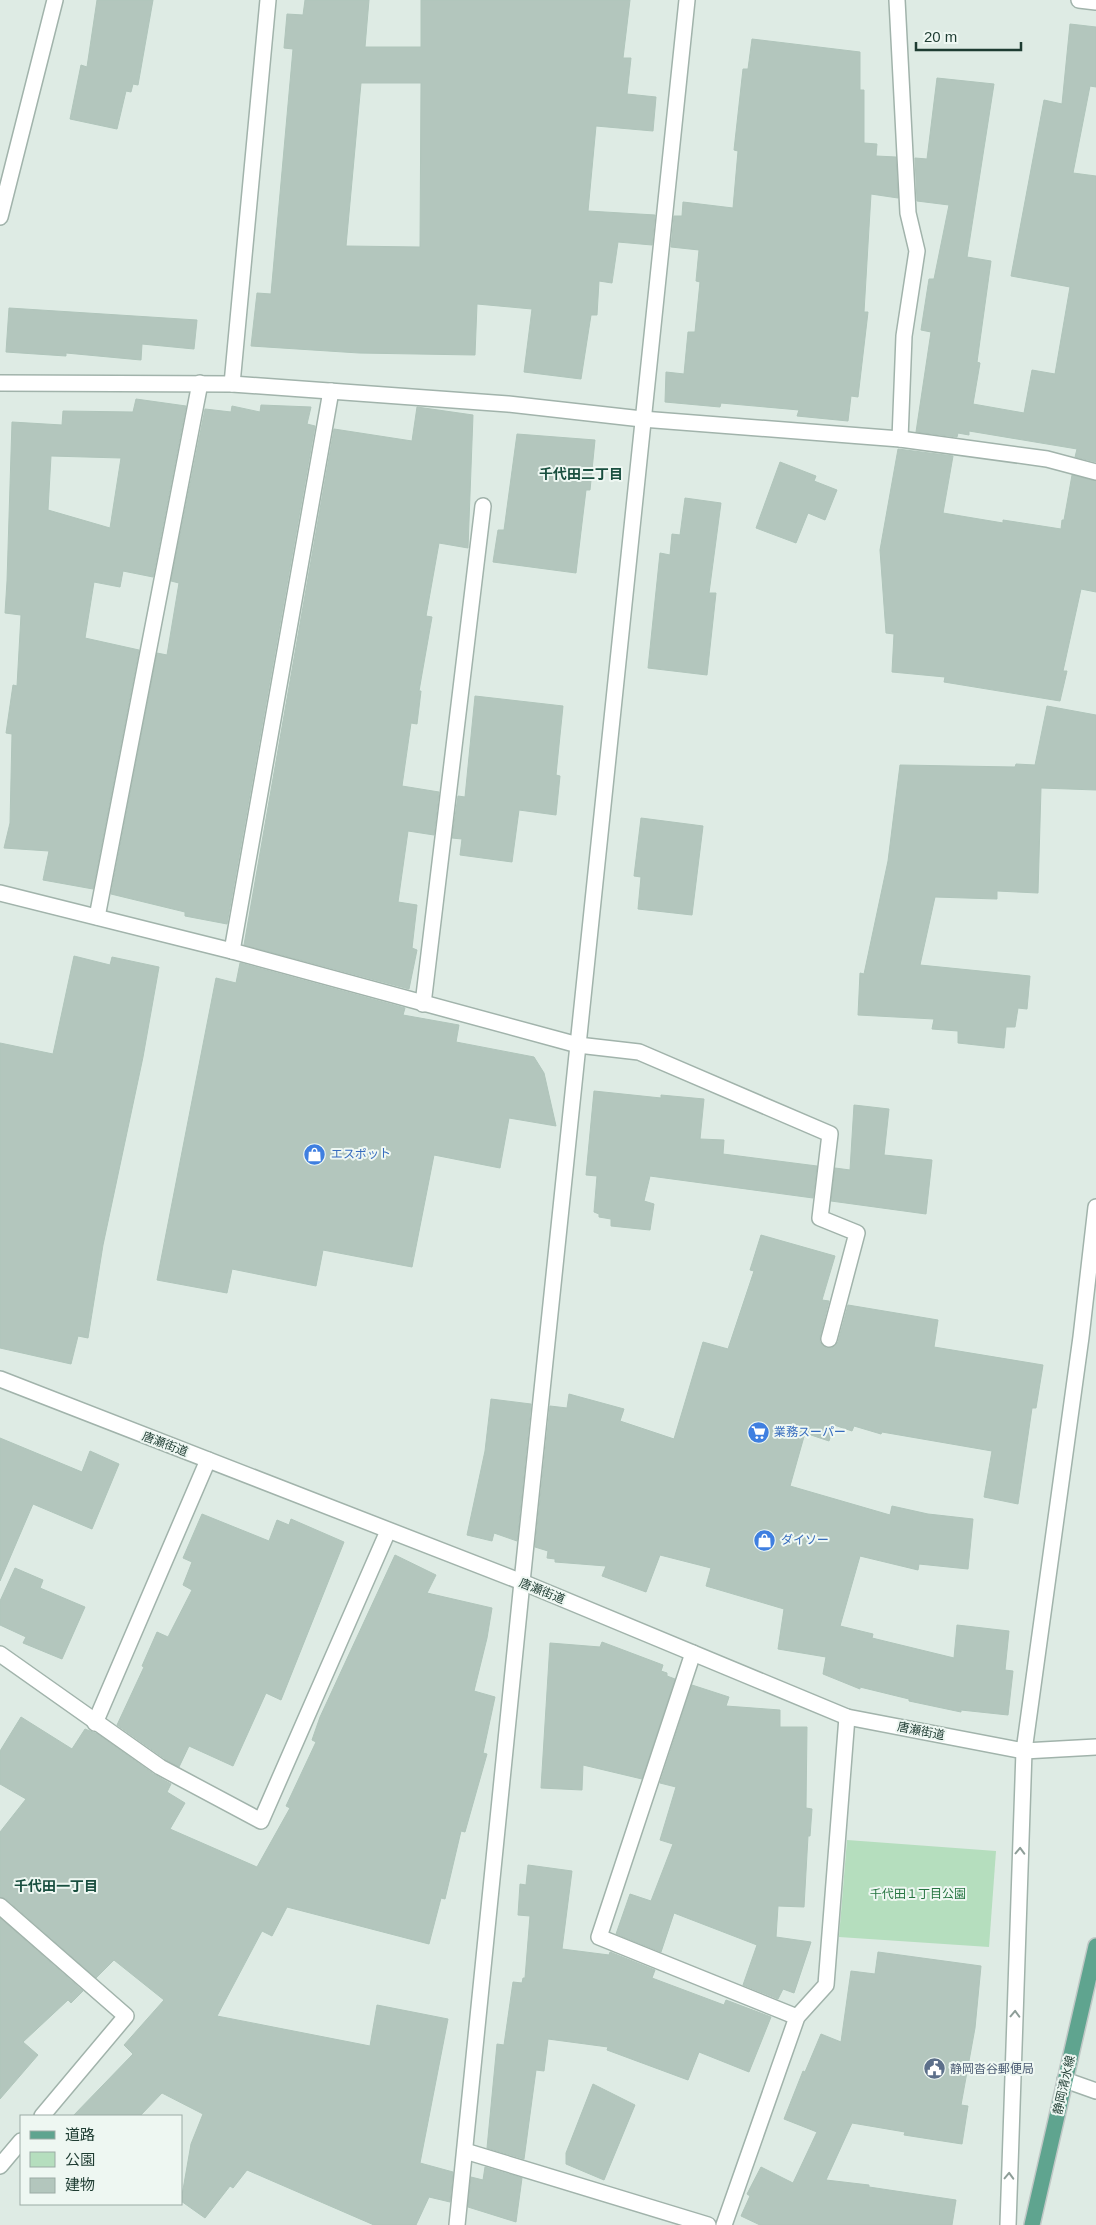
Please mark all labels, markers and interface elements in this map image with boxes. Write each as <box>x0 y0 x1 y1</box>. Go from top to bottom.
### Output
scale bar <box>916 20 1021 52</box>
text: 20 m <box>924 28 957 45</box>
district label: 千代田二丁目 <box>539 466 623 482</box>
shop icon: エスポット <box>303 1142 327 1166</box>
place label: エスポット <box>331 1147 391 1161</box>
supermarket icon: 業務スーパー <box>746 1420 770 1444</box>
place label: 業務スーパー <box>774 1425 846 1439</box>
street label: 唐瀬街道 <box>140 1429 190 1459</box>
shop icon: ダイソー <box>753 1528 777 1552</box>
place label: ダイソー <box>781 1533 829 1547</box>
street label: 唐瀬街道 <box>517 1576 567 1606</box>
street label: 唐瀬街道 <box>896 1720 946 1742</box>
one-way arrow <box>1015 1847 1026 1855</box>
district label: 千代田一丁目 <box>14 1878 98 1894</box>
park label: 千代田１丁目公園 <box>870 1887 966 1901</box>
one-way arrow <box>1010 2010 1020 2018</box>
street label: 静岡清水線 <box>1050 2054 1078 2116</box>
public building icon: 静岡沓谷郵便局 <box>922 2057 946 2081</box>
place label: 静岡沓谷郵便局 <box>950 2062 1034 2076</box>
legend <box>20 2115 182 2205</box>
text: 道路 <box>65 2126 95 2143</box>
text: 公園 <box>65 2151 95 2168</box>
one-way arrow <box>1004 2172 1015 2180</box>
text: 建物 <box>65 2176 95 2193</box>

